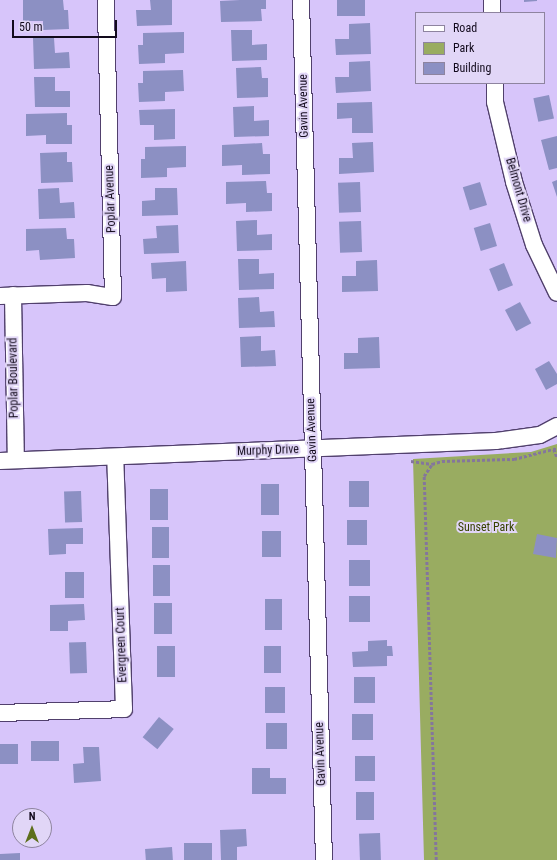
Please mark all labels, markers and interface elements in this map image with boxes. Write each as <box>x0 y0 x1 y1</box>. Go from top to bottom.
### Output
scale bar <box>14 12 119 38</box>
legend <box>415 12 545 84</box>
text: 50 m <box>19 20 43 34</box>
text: Road <box>453 21 477 35</box>
text: Park <box>453 41 474 55</box>
text: Building <box>453 61 491 75</box>
street label: Gavin Avenue <box>296 74 312 138</box>
street label: Belmont Drive <box>502 156 534 224</box>
street label: Poplar Avenue <box>103 165 119 233</box>
street label: Poplar Boulevard <box>6 338 22 418</box>
street label: Gavin Avenue <box>304 398 320 462</box>
street label: Murphy Drive <box>237 443 299 459</box>
park label: Sunset Park <box>458 521 514 535</box>
street label: Evergreen Court <box>113 607 131 683</box>
street label: Gavin Avenue <box>313 722 329 786</box>
north arrow <box>12 808 52 848</box>
text: N <box>29 810 35 823</box>

